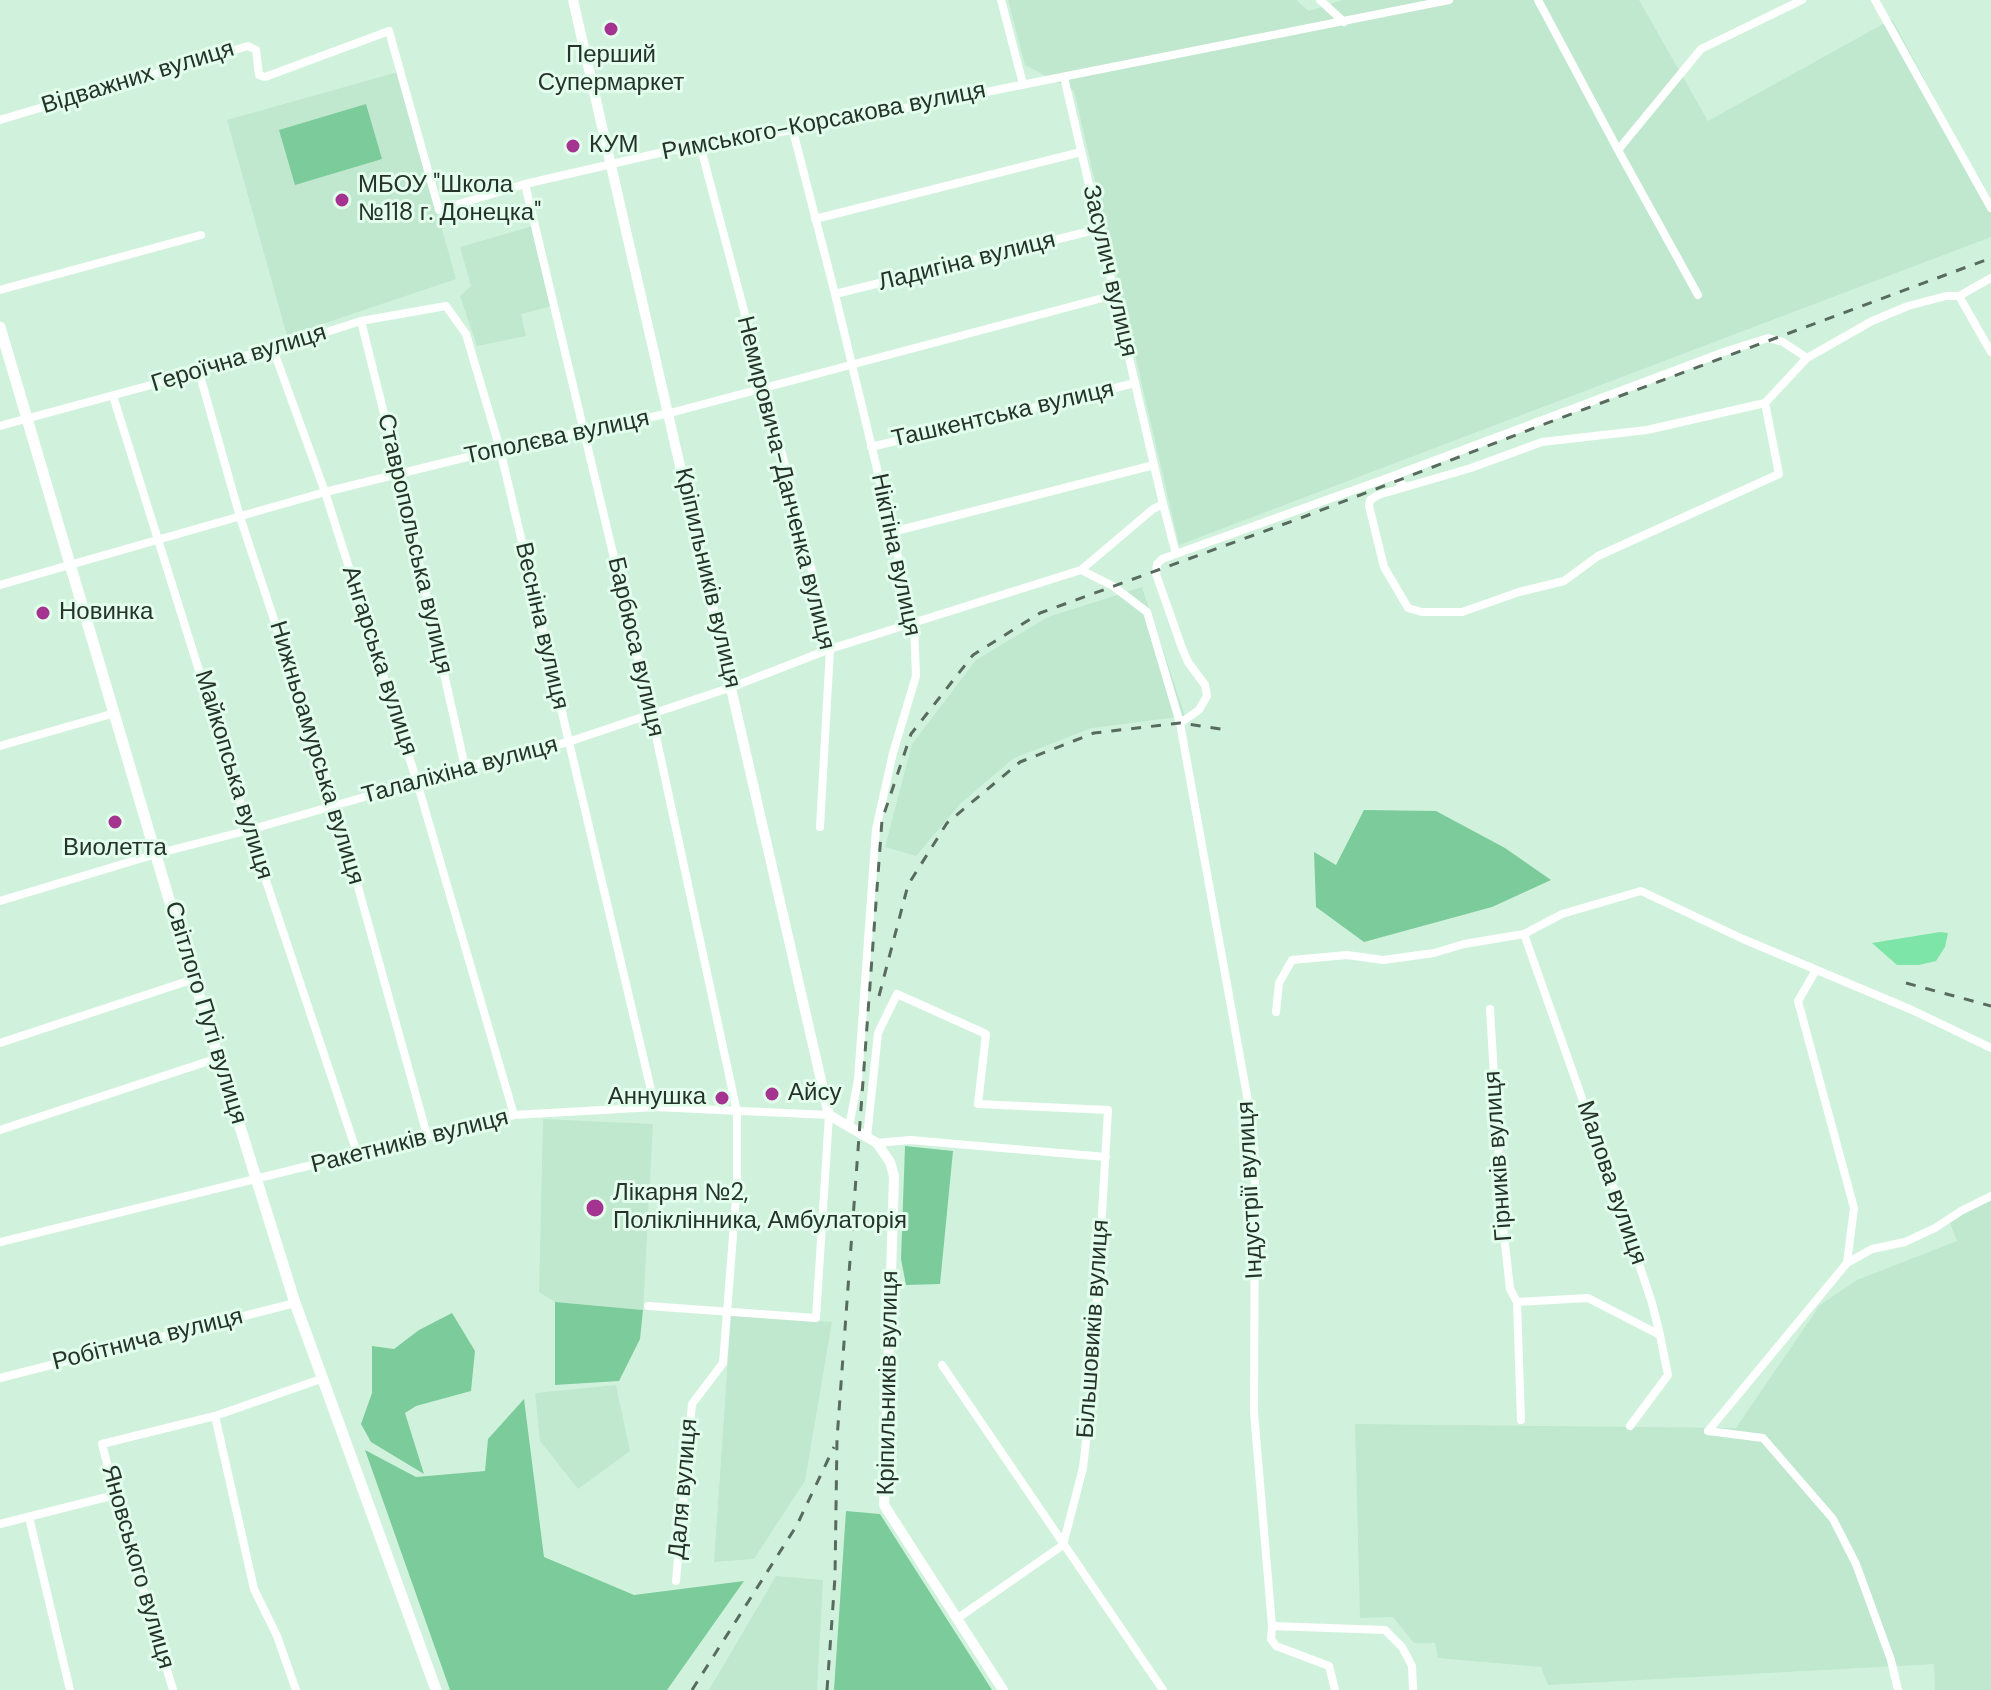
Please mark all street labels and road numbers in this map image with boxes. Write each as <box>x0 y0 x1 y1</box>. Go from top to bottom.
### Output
street label: Відважних вулиця <box>38 35 238 121</box>
street label: Римського-Корсакова вулиця <box>660 76 988 168</box>
street label: Засулич вулиця <box>1075 182 1143 360</box>
street label: Ладигіна вулиця <box>875 226 1059 298</box>
street label: Немировича-Данченка вулиця <box>730 313 840 653</box>
street label: Героїчна вулиця <box>148 319 330 399</box>
street label: Ташкентська вулиця <box>889 375 1117 455</box>
street label: Тополєва вулиця <box>462 404 652 472</box>
street label: Ставропольська вулиця <box>370 411 458 677</box>
street label: Кріпильників вулиця <box>668 465 746 691</box>
street label: Нікітіна вулиця <box>864 471 926 639</box>
street label: Весніна вулиця <box>508 540 574 712</box>
street label: Барбюса вулиця <box>600 554 670 740</box>
street label: Ангарська вулиця <box>335 563 423 759</box>
street label: Нижньоамурська вулиця <box>262 618 370 888</box>
street label: Майкопська вулиця <box>187 667 279 883</box>
street label: Талаліхіна вулиця <box>359 731 561 811</box>
street label: Світлого Путі вулиця <box>157 898 253 1128</box>
street label: Гірників вулиця <box>1479 1070 1519 1242</box>
street label: Малова вулиця <box>1570 1097 1652 1269</box>
street label: Індустрії вулиця <box>1232 1100 1270 1280</box>
street label: Ракетників вулиця <box>308 1104 512 1180</box>
street label: Більшовиків вулиця <box>1072 1219 1116 1439</box>
street label: Кріпильників вулиця <box>873 1270 905 1496</box>
street label: Робітнича вулиця <box>50 1302 246 1378</box>
street label: Даля вулиця <box>664 1418 704 1560</box>
street label: Яновського вулиця <box>94 1462 180 1672</box>

